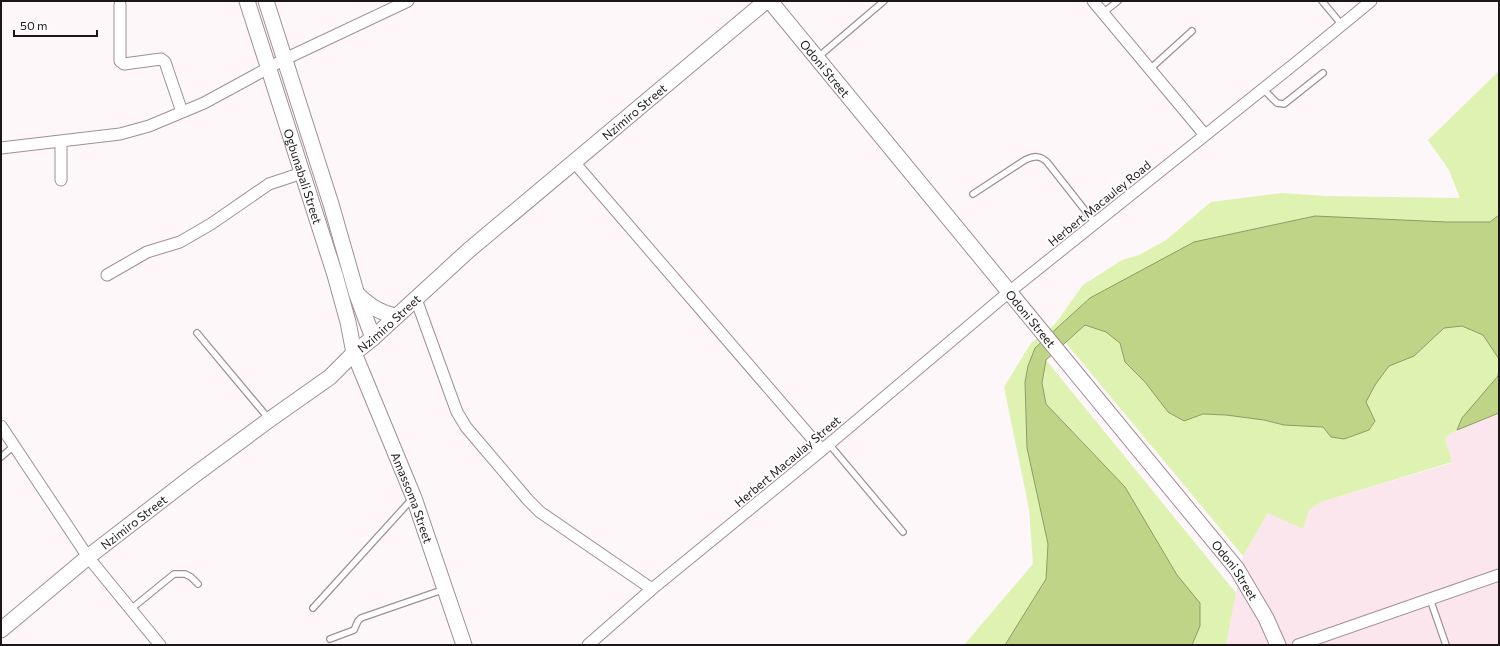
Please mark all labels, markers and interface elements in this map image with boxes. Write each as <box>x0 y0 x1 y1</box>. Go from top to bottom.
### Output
scale bar <box>14 12 97 38</box>
text: 50 m <box>20 18 48 32</box>
street label: Odoni Street <box>798 37 853 100</box>
street label: Nzimiro Street <box>599 81 669 143</box>
street label: Ogbunabali Street <box>281 127 325 226</box>
street label: Herbert Macauley Road <box>1045 157 1153 249</box>
street label: Odoni Street <box>1003 287 1059 350</box>
street label: Nzimiro Street <box>354 291 423 355</box>
street label: Herbert Macaulay Street <box>731 413 843 509</box>
street label: Amassoma Street <box>389 450 436 545</box>
street label: Nzimiro Street <box>98 492 169 552</box>
street label: Odoni Street <box>1209 537 1261 603</box>

